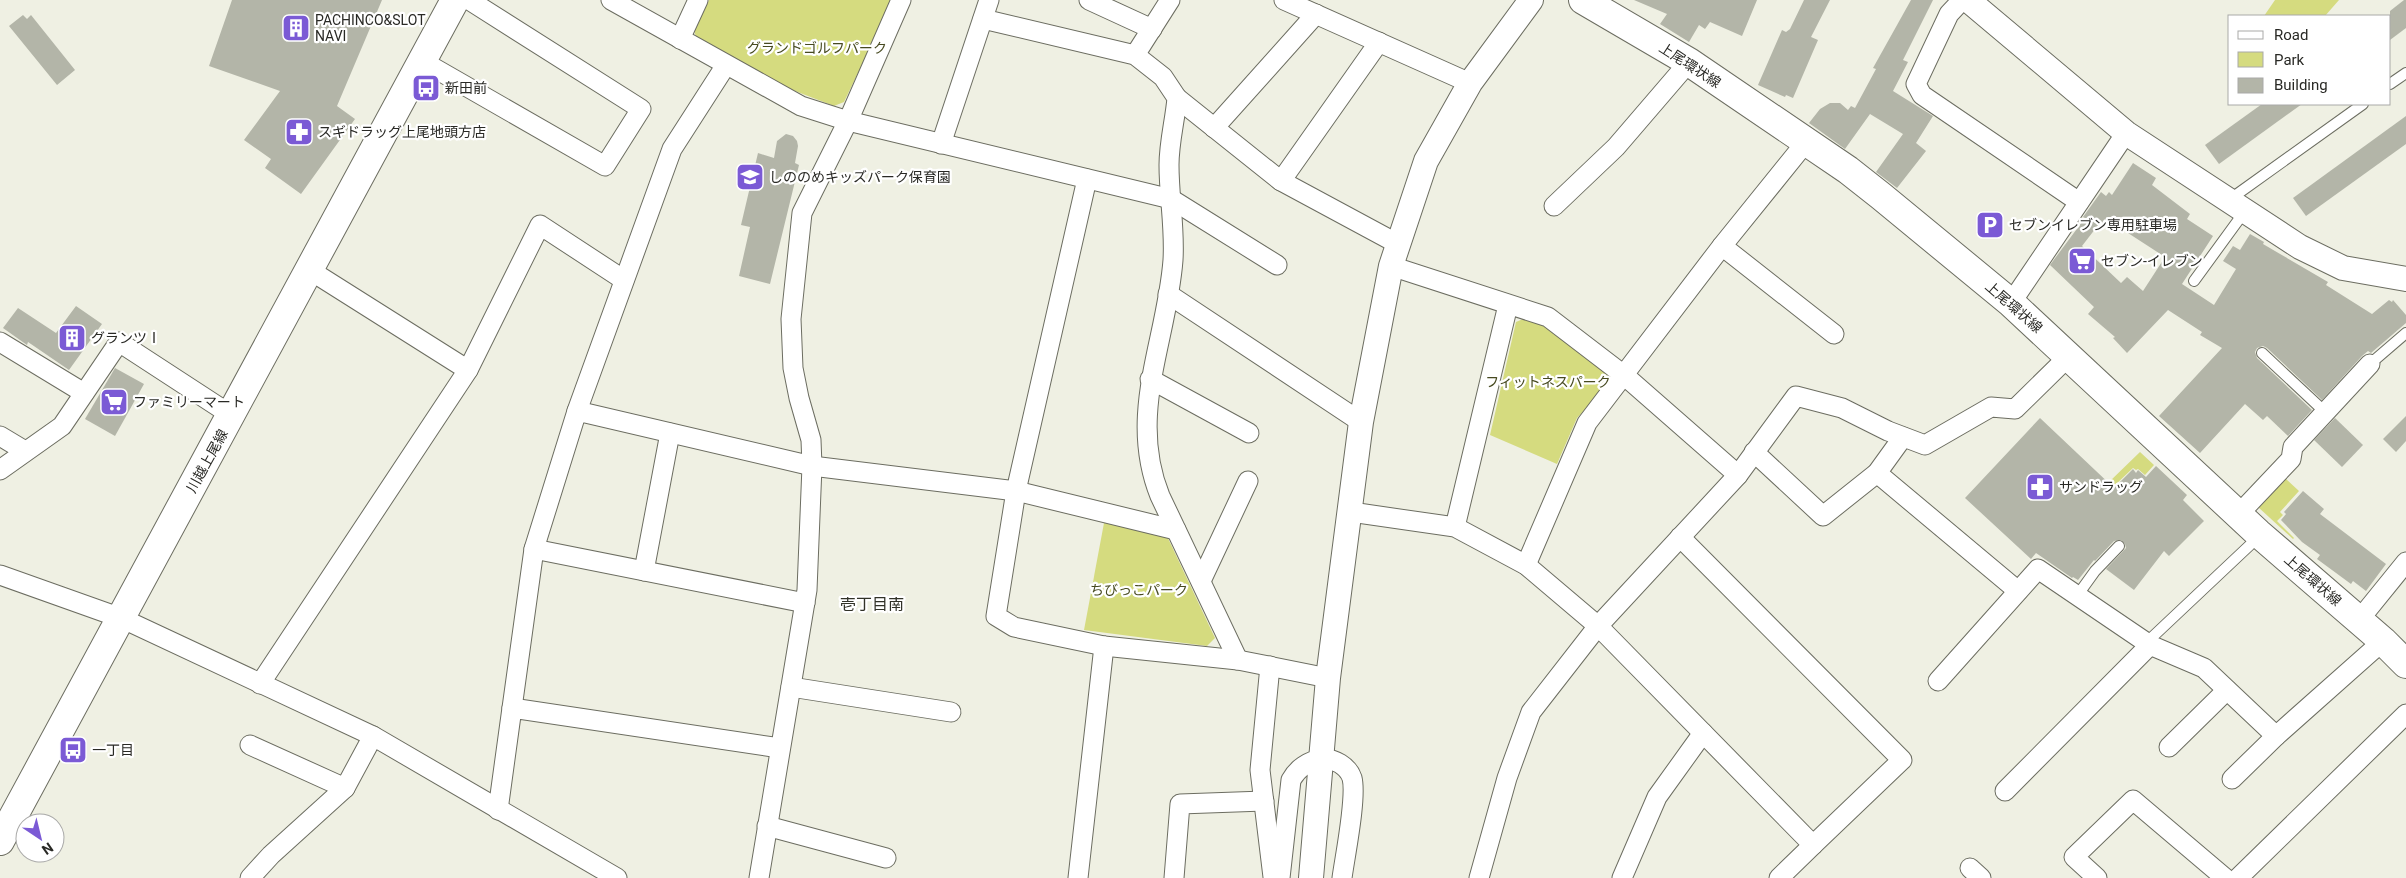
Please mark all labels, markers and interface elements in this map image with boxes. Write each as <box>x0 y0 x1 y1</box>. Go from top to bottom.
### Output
place label: PACHINCO&SLOT NAVI <box>315 12 426 44</box>
building icon: PACHINCO&SLOT NAVI <box>281 13 311 43</box>
legend <box>2228 15 2391 105</box>
text: Road <box>2274 26 2308 44</box>
street label: 上尾環状線 <box>1656 39 1724 91</box>
park label: グランドゴルフパーク <box>747 40 887 56</box>
text: Park <box>2274 51 2305 69</box>
bus stop icon: 新田前 <box>411 73 441 103</box>
text: Building <box>2274 76 2328 94</box>
place label: 新田前 <box>445 80 487 96</box>
pharmacy icon: スギドラッグ上尾地頭方店 <box>284 117 314 147</box>
place label: スギドラッグ上尾地頭方店 <box>318 124 486 140</box>
school or university icon: しののめキッズパーク保育園 <box>735 162 765 192</box>
place label: しののめキッズパーク保育園 <box>769 169 951 185</box>
parking icon: セブンイレブン専用駐車場 <box>1975 210 2005 240</box>
place label: セブンイレブン専用駐車場 <box>2009 217 2177 233</box>
supermarket icon: セブン-イレブン <box>2067 246 2097 276</box>
place label: セブン-イレブン <box>2101 253 2203 269</box>
street label: 上尾環状線 <box>1982 278 2046 336</box>
building icon: グランツⅠ <box>57 323 87 353</box>
place label: グランツⅠ <box>91 330 161 346</box>
park label: フィットネスパーク <box>1485 374 1611 390</box>
supermarket icon: ファミリーマート <box>99 387 129 417</box>
place label: ファミリーマート <box>133 394 245 410</box>
street label: 川越上尾線 <box>183 427 231 495</box>
pharmacy icon: サンドラッグ <box>2025 472 2055 502</box>
place label: サンドラッグ <box>2059 479 2143 495</box>
street label: 上尾環状線 <box>2281 551 2345 609</box>
park label: ちびっこパーク <box>1090 582 1188 598</box>
district label: 壱丁目南 <box>840 595 904 614</box>
bus stop icon: 一丁目 <box>58 735 88 765</box>
place label: 一丁目 <box>92 742 134 758</box>
north arrow <box>15 813 65 863</box>
text: N <box>39 839 56 858</box>

